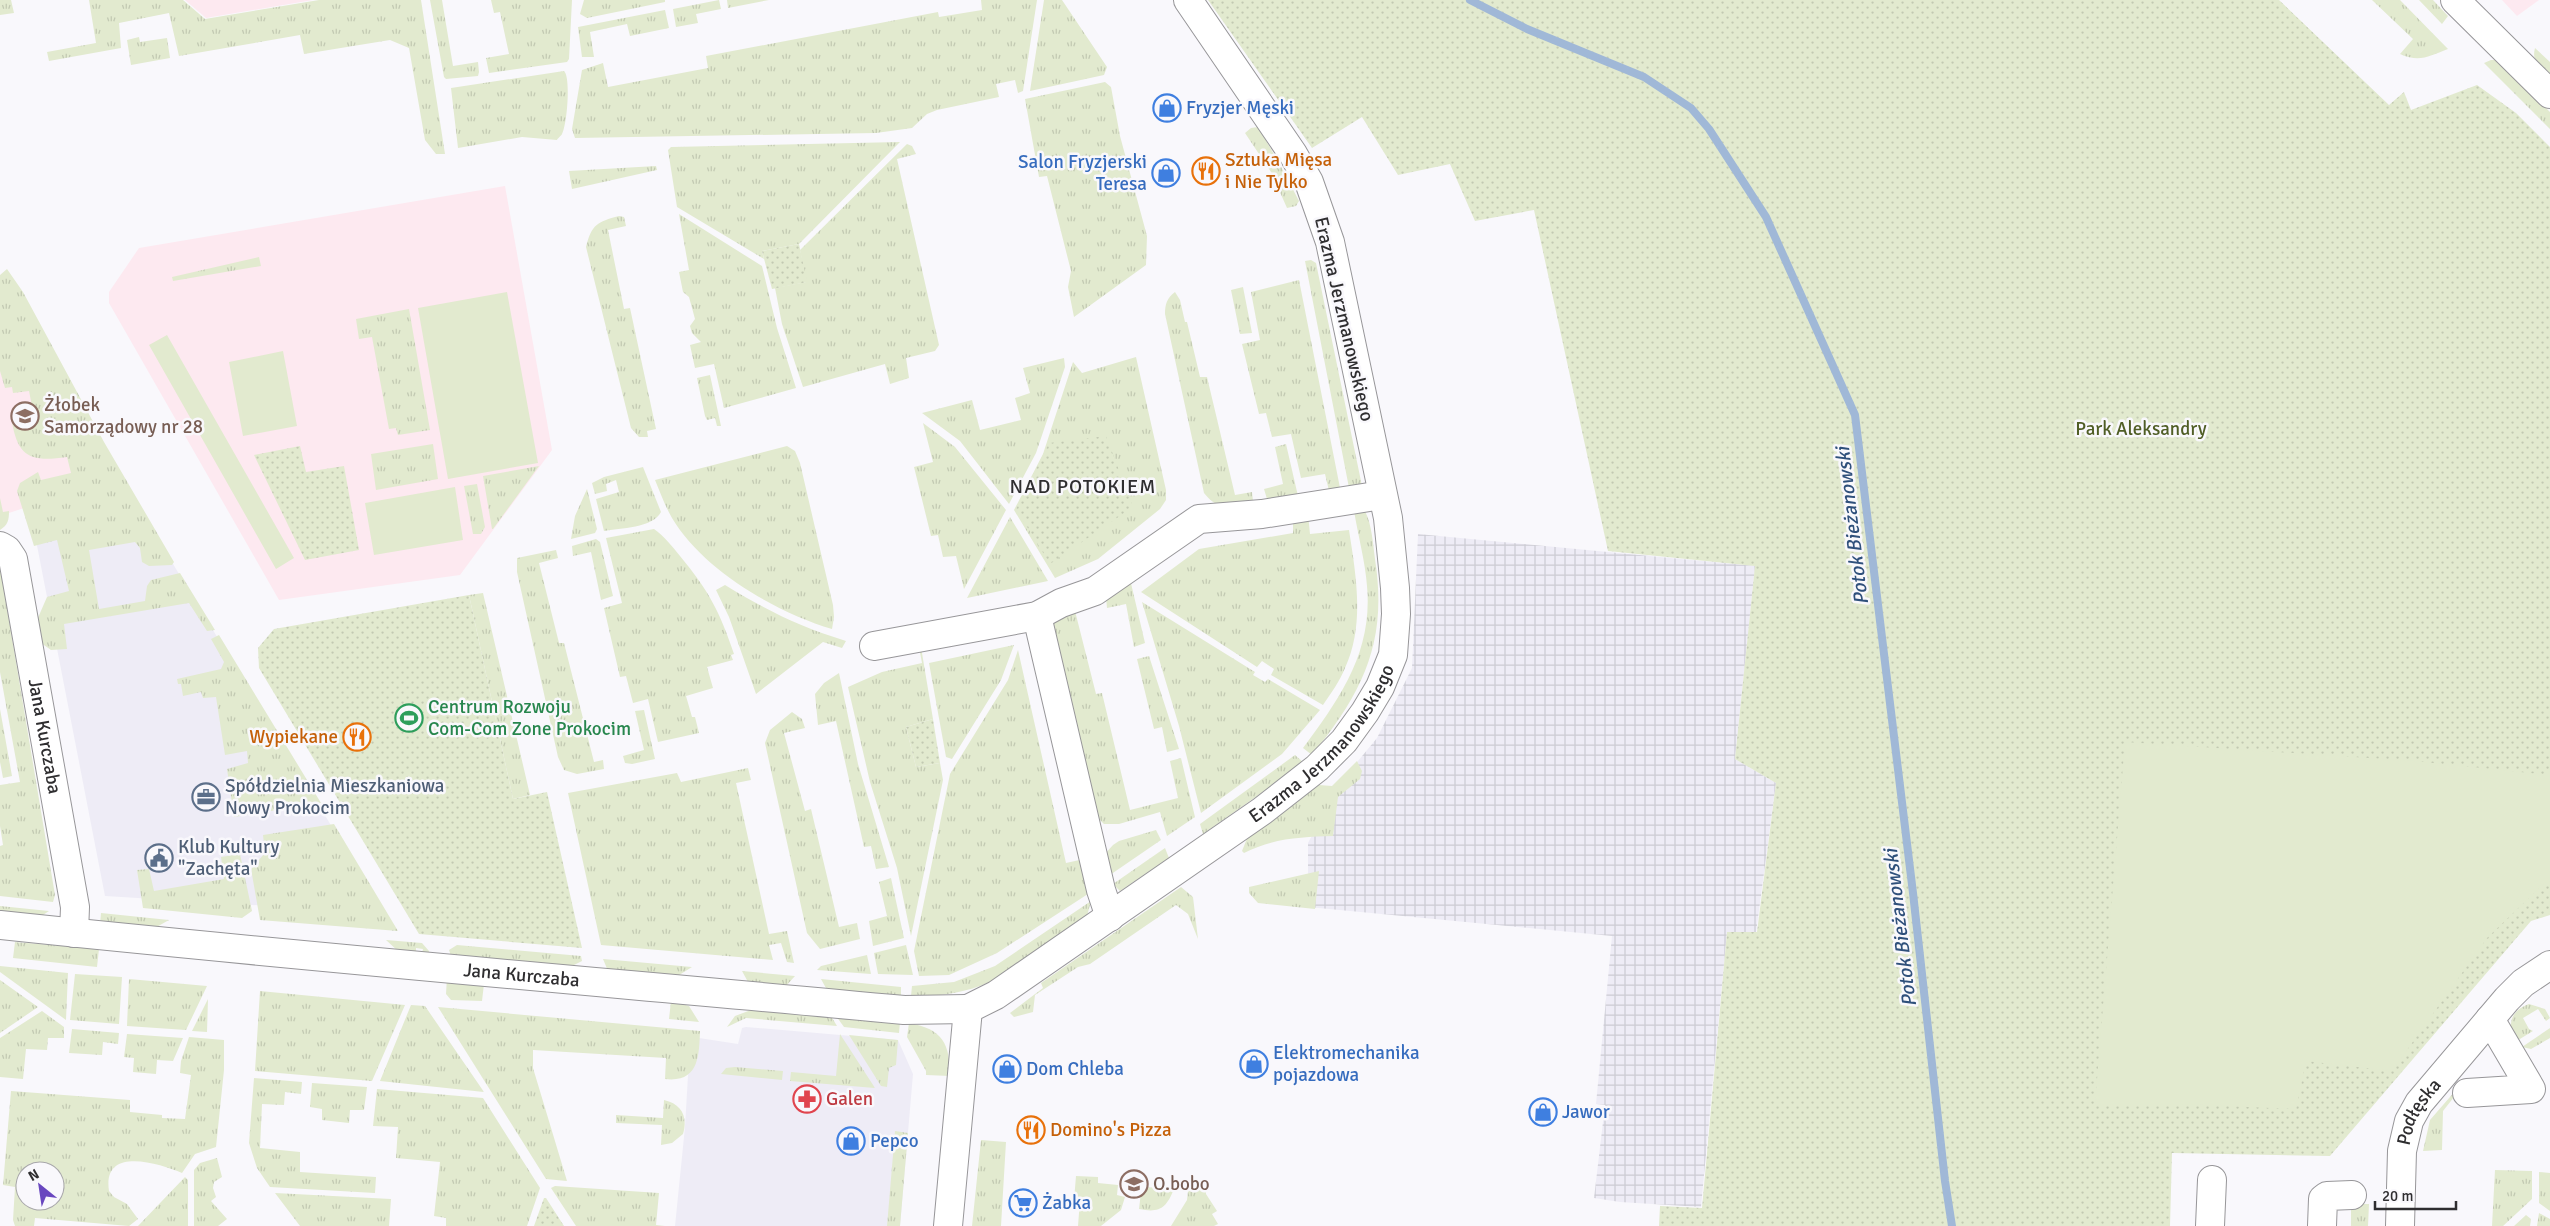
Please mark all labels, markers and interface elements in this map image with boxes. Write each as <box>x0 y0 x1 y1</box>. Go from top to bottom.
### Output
shop icon: Fryzjer Męski <box>1152 93 1182 123</box>
place label: Fryzjer Męski <box>1186 96 1294 120</box>
place label: Sztuka Mięsa i Nie Tylko <box>1225 148 1332 194</box>
place label: Salon Fryzjerski Teresa <box>1018 150 1147 196</box>
restaurant icon: Sztuka Mięsa i Nie Tylko <box>1191 156 1221 186</box>
shop icon: Salon Fryzjerski Teresa <box>1151 158 1181 188</box>
street label: Erazma Jerzmanowskiego <box>1309 214 1379 424</box>
place label: Żłobek Samorządowy nr 28 <box>44 393 203 439</box>
school or university icon: Żłobek Samorządowy nr 28 <box>10 401 40 431</box>
park label: Park Aleksandry <box>2075 417 2207 441</box>
water label: Potok Bieżanowski <box>1830 444 1874 606</box>
district label: NAD POTOKIEM <box>1010 474 1156 499</box>
street label: Erazma Jerzmanowskiego <box>1244 661 1400 828</box>
street label: Jana Kurczaba <box>23 677 67 796</box>
place label: Centrum Rozwoju Com-Com Zone Prokocim <box>428 695 631 741</box>
sports icon: Centrum Rozwoju Com-Com Zone Prokocim <box>394 703 424 733</box>
restaurant icon: Wypiekane <box>342 722 372 752</box>
place label: Wypiekane <box>249 725 338 749</box>
place label: Spółdzielnia Mieszkaniowa Nowy Prokocim <box>225 774 444 820</box>
office icon: Spółdzielnia Mieszkaniowa Nowy Prokocim <box>191 782 221 812</box>
place label: Klub Kultury "Zachęta" <box>178 835 279 881</box>
public building icon: Klub Kultury "Zachęta" <box>144 843 174 873</box>
water label: Potok Bieżanowski <box>1878 846 1922 1008</box>
street label: Jana Kurczaba <box>462 958 581 993</box>
place label: Elektromechanika pojazdowa <box>1273 1041 1420 1087</box>
shop icon: Elektromechanika pojazdowa <box>1239 1049 1269 1079</box>
shop icon: Dom Chleba <box>992 1054 1022 1084</box>
place label: Dom Chleba <box>1026 1057 1124 1081</box>
street label: Podłęska <box>2392 1074 2446 1148</box>
pharmacy icon: Galen <box>792 1084 822 1114</box>
place label: Galen <box>826 1087 873 1111</box>
shop icon: Jawor <box>1528 1097 1558 1127</box>
place label: Jawor <box>1562 1100 1610 1124</box>
restaurant icon: Domino's Pizza <box>1016 1115 1046 1145</box>
place label: Domino's Pizza <box>1050 1118 1172 1142</box>
shop icon: Pepco <box>836 1126 866 1156</box>
place label: Pepco <box>870 1129 919 1153</box>
north arrow <box>15 1161 65 1211</box>
text: N <box>25 1165 42 1185</box>
school or university icon: O.bobo <box>1119 1169 1149 1199</box>
place label: O.bobo <box>1153 1172 1210 1196</box>
scale bar <box>2375 1178 2456 1210</box>
text: 20 m <box>2382 1187 2413 1205</box>
supermarket icon: Żabka <box>1008 1188 1038 1218</box>
place label: Żabka <box>1042 1191 1091 1215</box>

